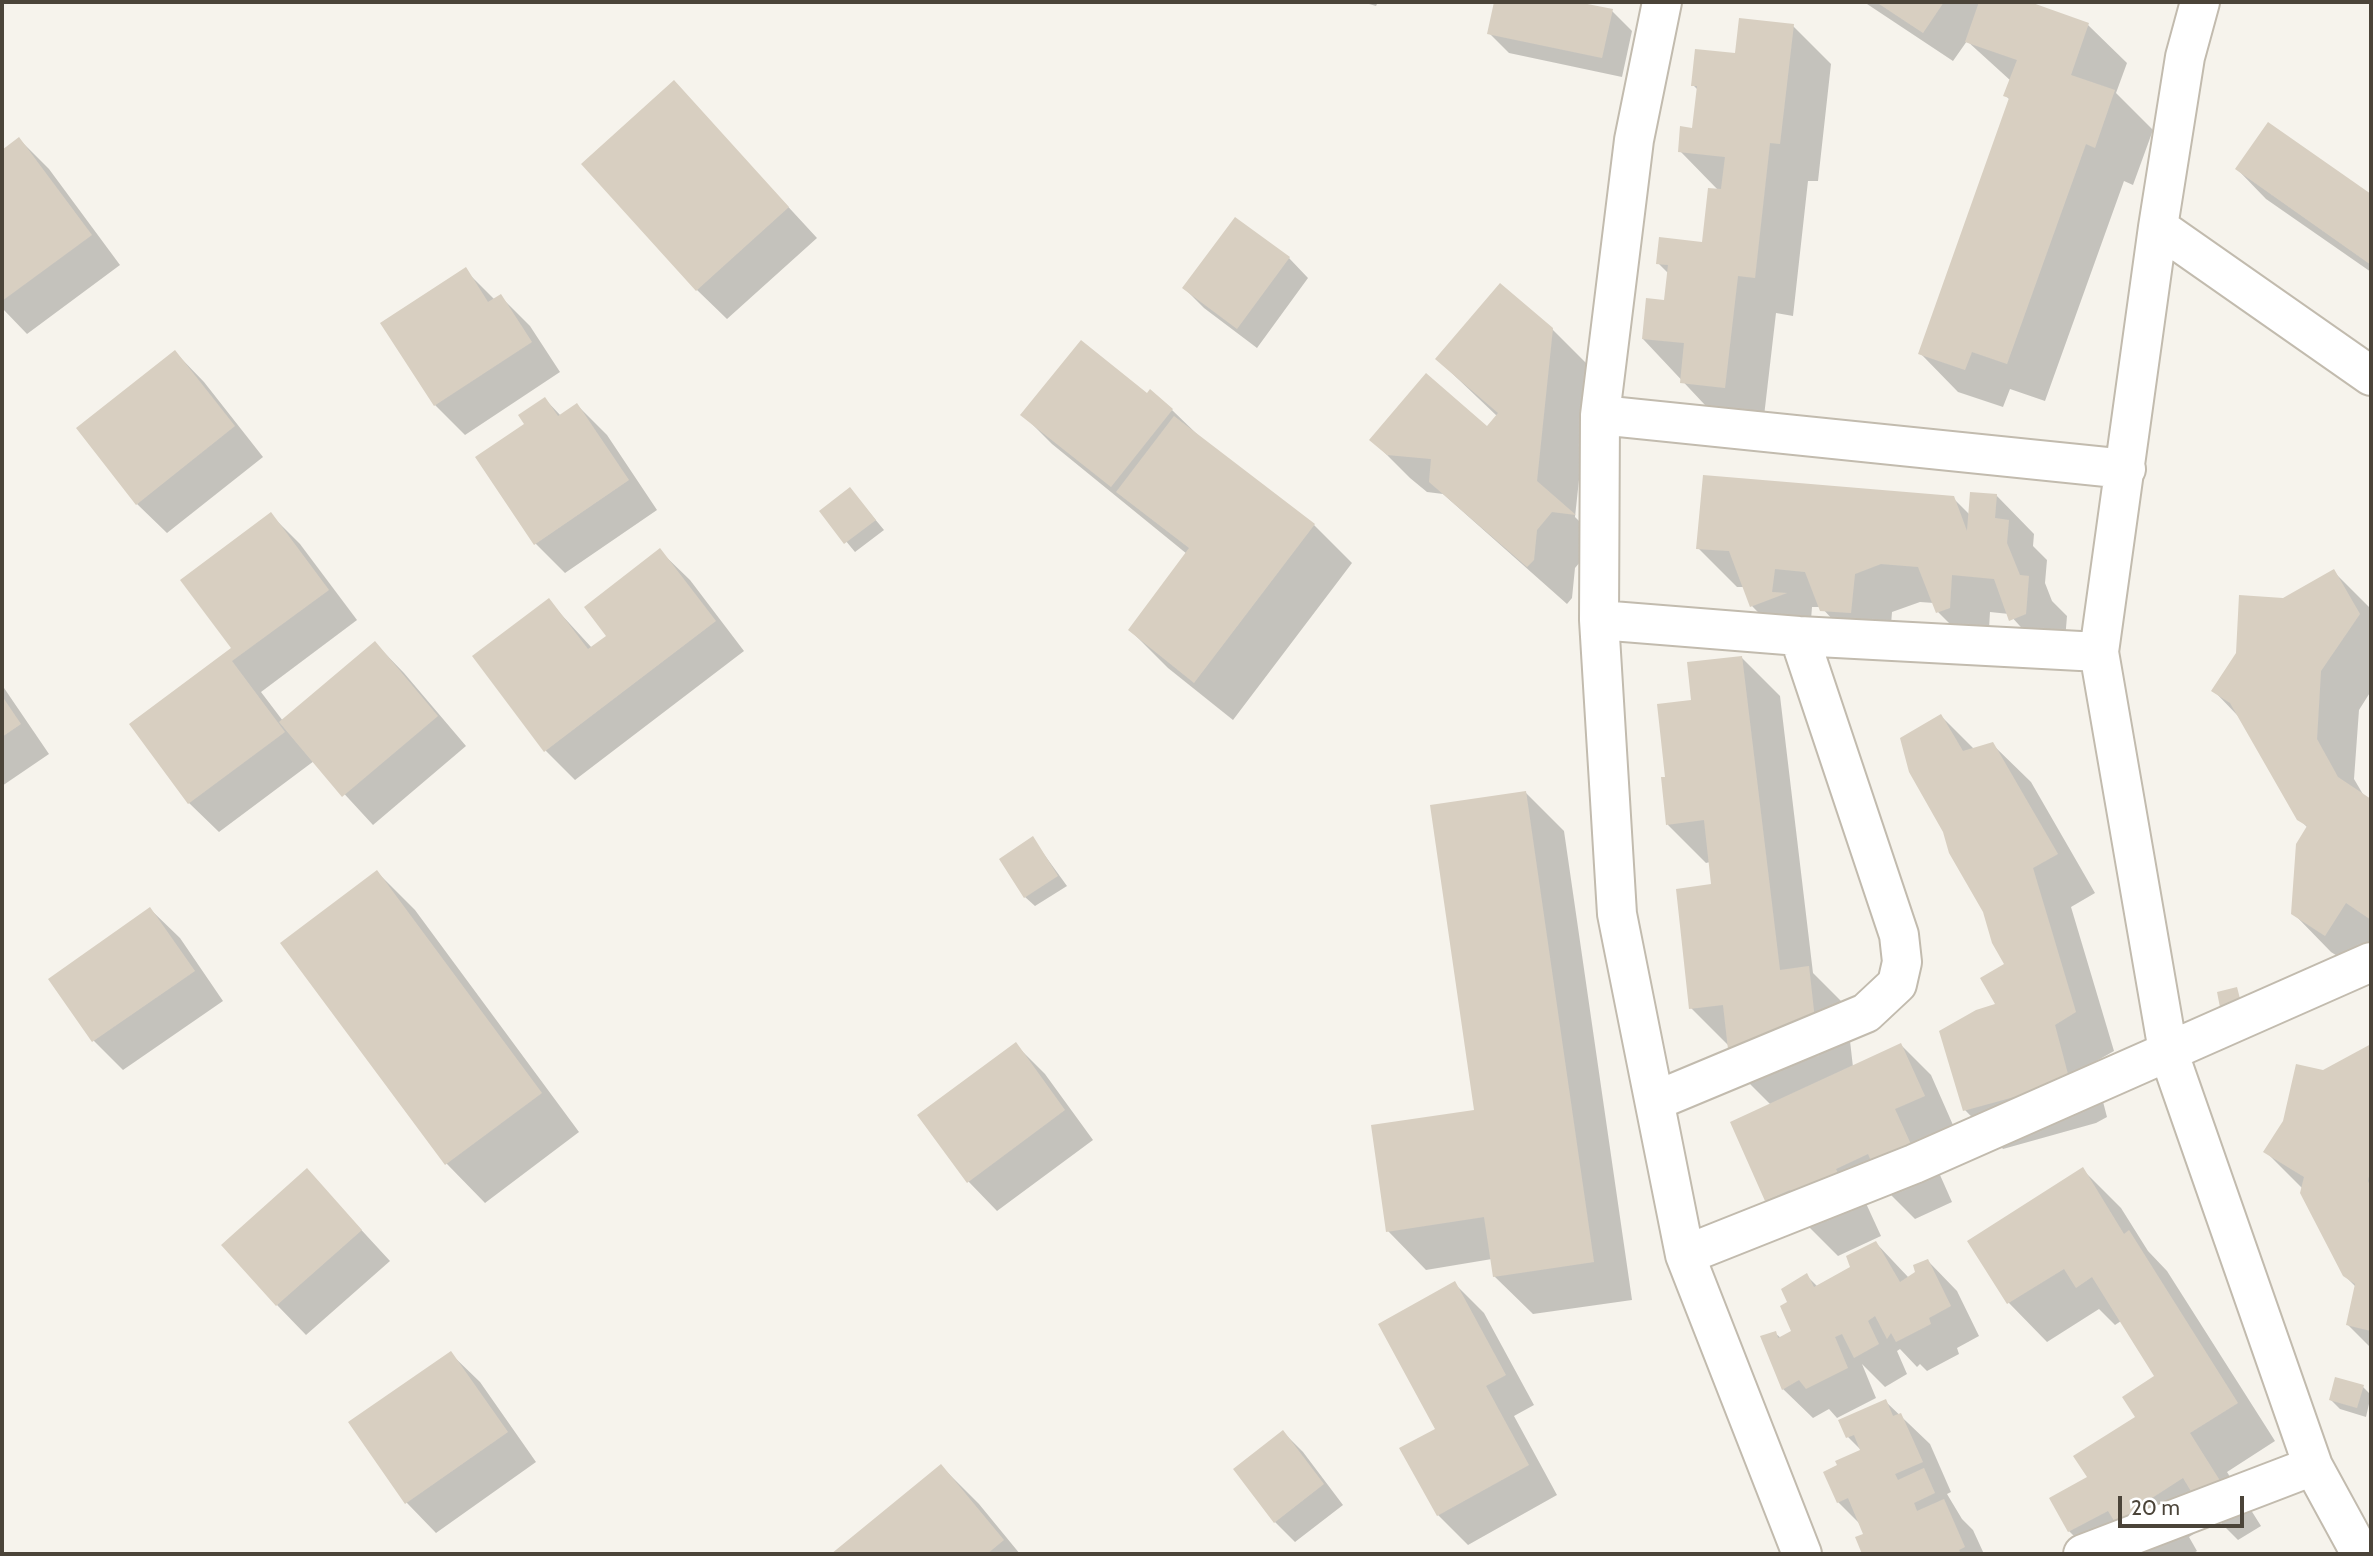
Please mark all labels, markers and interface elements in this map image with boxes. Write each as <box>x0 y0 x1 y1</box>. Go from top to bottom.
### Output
scale bar <box>2121 1482 2247 1526</box>
text: 20 m <box>2131 1495 2180 1520</box>

